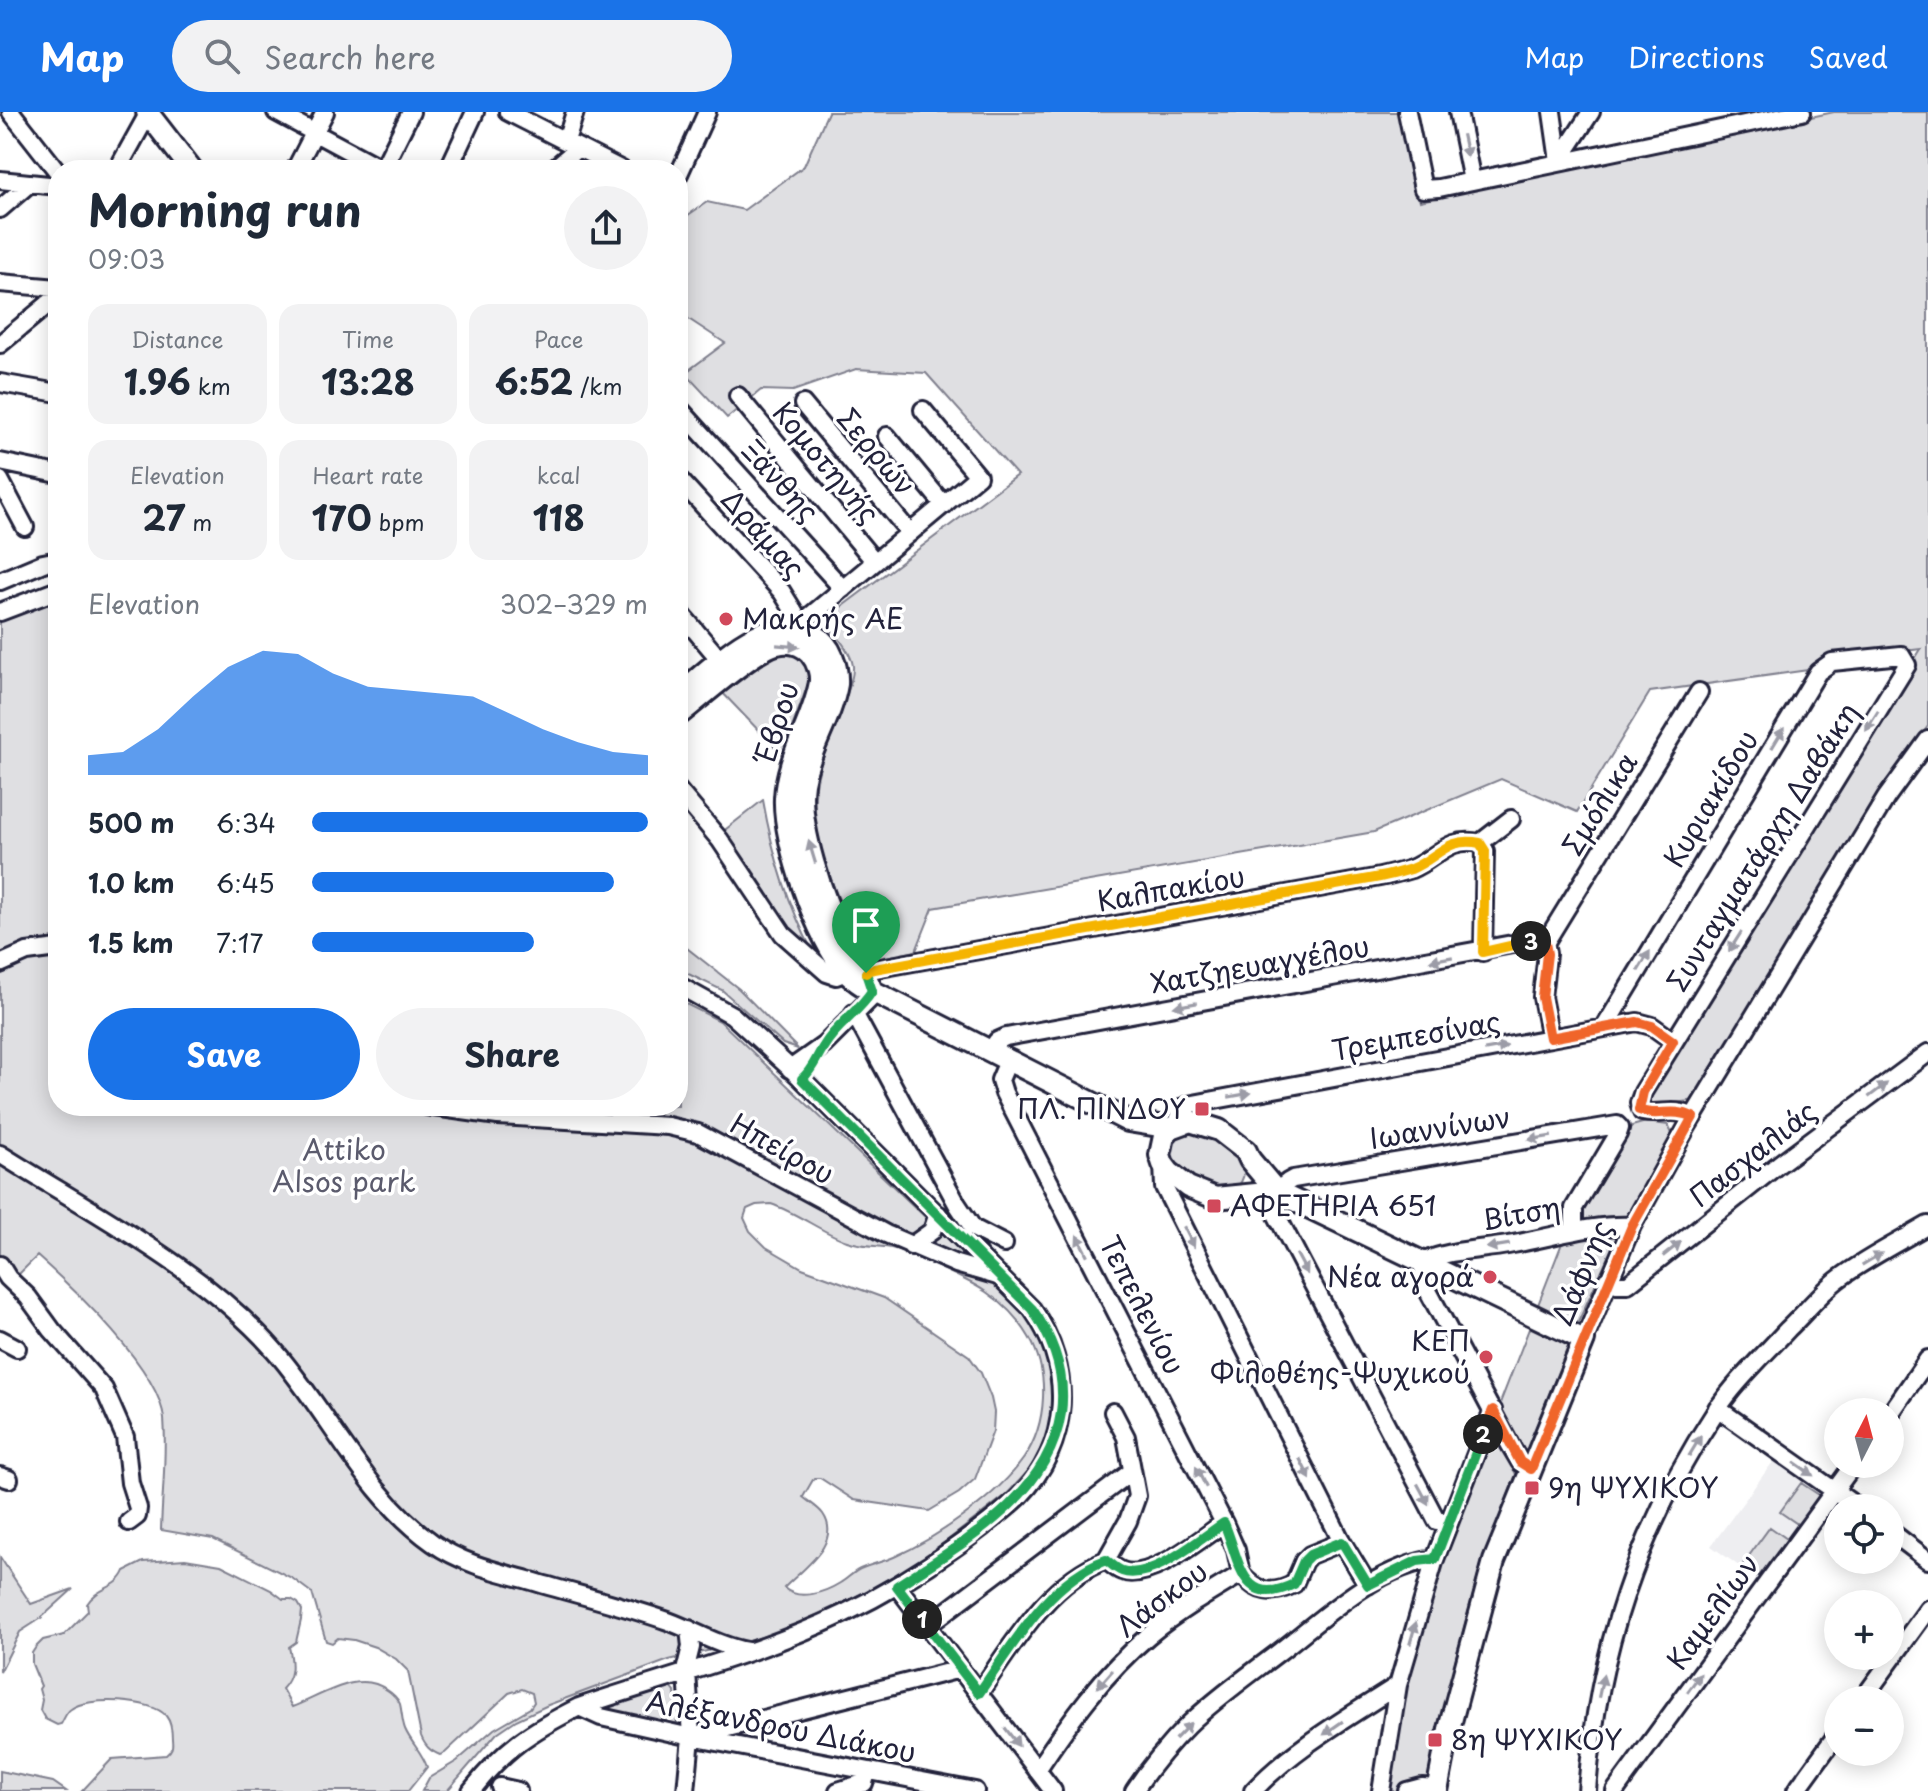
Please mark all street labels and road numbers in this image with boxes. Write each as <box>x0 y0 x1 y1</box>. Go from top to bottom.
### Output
street label: Κομοτηνής <box>763 392 891 532</box>
street label: Σερρών <box>828 398 927 504</box>
street label: Ξάνθης <box>732 429 830 531</box>
street label: Δράμας <box>712 478 816 588</box>
street label: Έβρου <box>742 676 809 770</box>
street label: Συνταγματάρχη Δαβάκη <box>1655 693 1868 999</box>
street label: Κυριακίδου <box>1652 721 1768 875</box>
street label: Σμόλικα <box>1550 743 1647 863</box>
street label: Καλπακίου <box>1093 853 1248 922</box>
street label: Χατζηευαγγέλου <box>1147 923 1372 1004</box>
street label: Τρεμπεσίνας <box>1328 999 1503 1071</box>
street label: Πασχαλιάς <box>1679 1089 1825 1216</box>
street label: Ιωαννίνων <box>1366 1094 1514 1159</box>
street label: Ηπείρου <box>723 1102 843 1194</box>
street label: Βίτση <box>1478 1185 1563 1241</box>
street label: Δάφνης <box>1539 1213 1622 1331</box>
street label: Τεπελενίου <box>1090 1227 1197 1381</box>
street label: Καμελίων <box>1655 1544 1769 1678</box>
street label: Λάσκου <box>1106 1549 1216 1646</box>
street label: Αλέξανδρου Διάκου <box>643 1678 920 1773</box>

